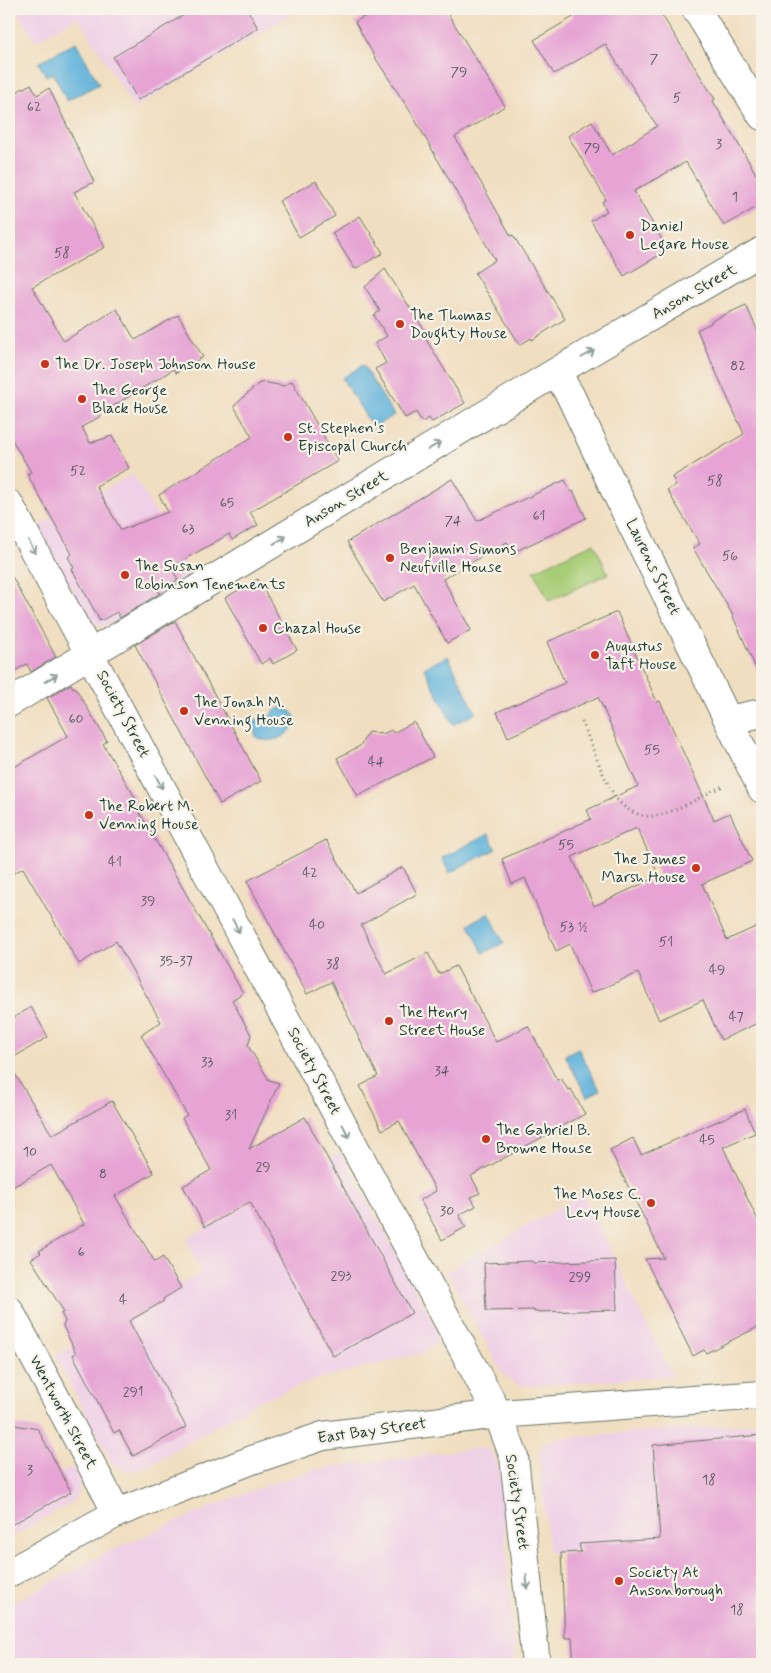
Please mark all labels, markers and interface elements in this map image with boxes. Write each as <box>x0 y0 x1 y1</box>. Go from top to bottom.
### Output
house number: 7 <box>650 50 659 68</box>
house number: 79 <box>451 63 467 81</box>
house number: 5 <box>673 89 681 107</box>
house number: 62 <box>27 98 41 116</box>
house number: 3 <box>716 135 722 153</box>
house number: 79 <box>584 139 600 157</box>
house number: 1 <box>732 188 738 206</box>
place label: Daniel Legare House <box>640 216 730 256</box>
marker: Daniel Legare House <box>624 229 636 241</box>
house number: 58 <box>54 244 70 262</box>
street label: Anson Street <box>648 259 741 325</box>
place label: The Thomas Doughty House <box>410 305 508 345</box>
marker: The Thomas Doughty House <box>394 318 406 330</box>
one-way arrow <box>580 348 594 358</box>
place label: The Dr. Joseph Johnson House <box>55 354 256 375</box>
house number: 82 <box>730 357 746 375</box>
marker: The Dr. Joseph Johnson House <box>39 358 51 370</box>
place label: The George Black House <box>92 380 169 419</box>
marker: The George Black House <box>76 393 88 405</box>
place label: St. Stephen's Episcopal Church <box>298 418 407 457</box>
marker: St. Stephen's Episcopal Church <box>282 431 294 443</box>
one-way arrow <box>426 441 440 451</box>
house number: 52 <box>70 462 86 480</box>
street label: Anson Street <box>300 465 393 532</box>
house number: 58 <box>707 472 723 490</box>
house number: 65 <box>220 494 234 512</box>
house number: 61 <box>532 507 546 525</box>
house number: 74 <box>445 512 462 530</box>
street label: Laurens Street <box>621 516 685 618</box>
house number: 63 <box>181 520 195 538</box>
one-way arrow <box>272 534 286 544</box>
one-way arrow <box>28 539 37 554</box>
place label: Benjamin Simons Neufville House <box>400 539 516 578</box>
house number: 56 <box>722 547 738 565</box>
marker: Benjamin Simons Neufville House <box>384 552 396 564</box>
place label: The Susan Robinson Tenements <box>135 556 285 595</box>
marker: The Susan Robinson Tenements <box>119 569 131 581</box>
place label: Chazal House <box>273 618 361 639</box>
marker: Chazal House <box>257 622 269 634</box>
place label: Augustus Taft House <box>605 636 677 675</box>
marker: Augustus Taft House <box>589 649 601 661</box>
street label: Society Street <box>91 667 155 761</box>
one-way arrow <box>43 672 57 682</box>
place label: The Jonah M. Venning House <box>194 692 294 732</box>
marker: The Jonah M. Venning House <box>178 705 190 717</box>
house number: 60 <box>68 710 84 728</box>
house number: 55 <box>644 741 660 759</box>
house number: 44 <box>368 753 385 771</box>
one-way arrow <box>154 775 164 790</box>
place label: The Robert M. Venning House <box>99 796 199 836</box>
marker: The Robert M. Venning House <box>83 809 95 821</box>
house number: 55 <box>558 836 574 854</box>
place label: The James Marsh House <box>602 849 686 888</box>
house number: 41 <box>108 853 122 871</box>
marker: The James Marsh House <box>690 862 702 874</box>
house number: 42 <box>302 864 318 882</box>
house number: 39 <box>141 892 155 910</box>
house number: 40 <box>309 916 325 934</box>
one-way arrow <box>231 918 241 933</box>
house number: 53 ½ <box>559 918 589 936</box>
house number: 51 <box>659 933 673 951</box>
house number: 35-37 <box>159 952 193 970</box>
house number: 38 <box>326 955 340 973</box>
house number: 49 <box>709 961 725 979</box>
place label: The Henry Street House <box>399 1002 485 1041</box>
house number: 47 <box>728 1008 744 1026</box>
marker: The Henry Street House <box>383 1015 395 1027</box>
street label: Society Street <box>282 1024 346 1118</box>
house number: 33 <box>201 1053 213 1071</box>
house number: 34 <box>435 1062 450 1080</box>
house number: 31 <box>225 1106 237 1124</box>
place label: The Gabriel B. Browne House <box>496 1120 592 1159</box>
one-way arrow <box>341 1123 351 1138</box>
house number: 45 <box>699 1131 715 1149</box>
marker: The Gabriel B. Browne House <box>480 1133 492 1145</box>
house number: 10 <box>23 1143 37 1161</box>
house number: 29 <box>255 1158 271 1176</box>
house number: 8 <box>99 1165 107 1183</box>
place label: The Moses C. Levy House <box>553 1184 641 1223</box>
marker: The Moses C. Levy House <box>645 1197 657 1209</box>
house number: 30 <box>440 1202 454 1220</box>
house number: 6 <box>77 1243 85 1261</box>
house number: 293 <box>331 1267 352 1285</box>
house number: 299 <box>569 1268 591 1286</box>
house number: 4 <box>119 1291 127 1309</box>
street label: Wentworth Street <box>24 1351 102 1473</box>
house number: 291 <box>123 1383 143 1401</box>
street label: East Bay Street <box>316 1413 428 1449</box>
street label: Society Street <box>500 1453 534 1551</box>
house number: 3 <box>27 1461 33 1479</box>
house number: 18 <box>702 1471 716 1489</box>
place label: Society At Ansonborough <box>629 1562 723 1601</box>
one-way arrow <box>522 1574 532 1590</box>
marker: Society At Ansonborough <box>613 1575 625 1587</box>
house number: 18 <box>730 1601 744 1619</box>

